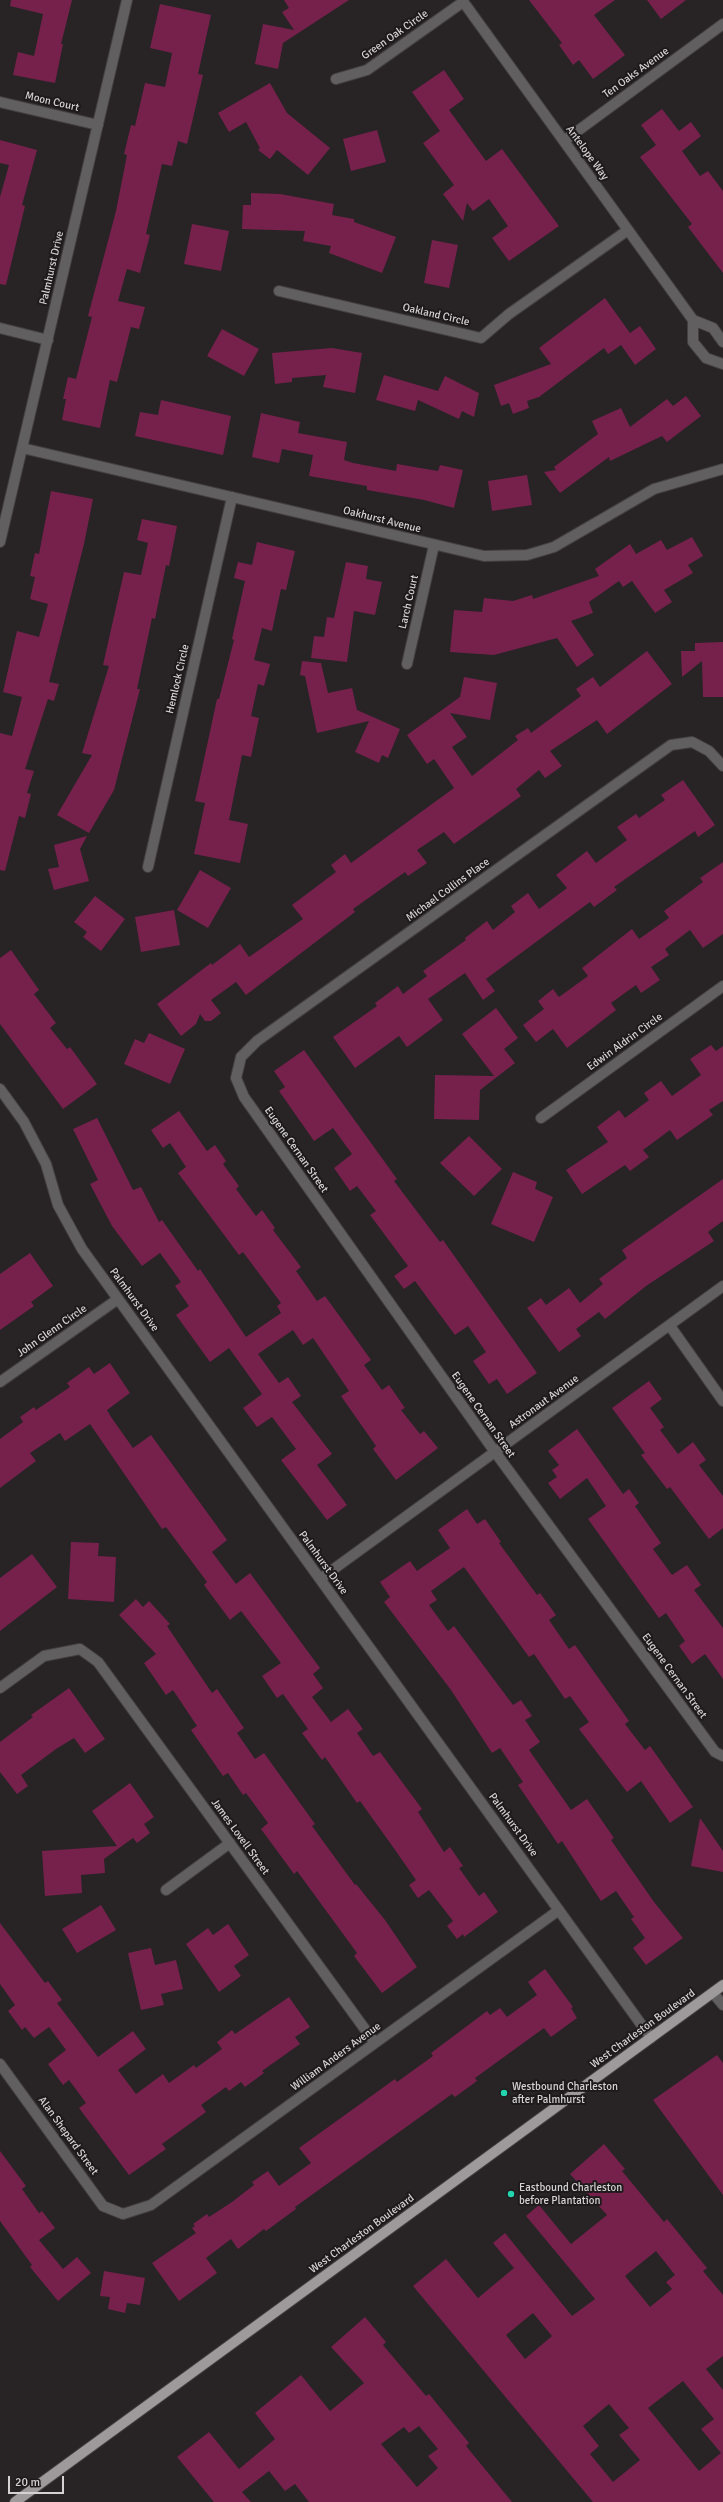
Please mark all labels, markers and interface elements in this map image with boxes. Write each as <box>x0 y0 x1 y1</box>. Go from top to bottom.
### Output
street label: Green Oak Circle <box>359 7 431 63</box>
street label: Ten Oaks Avenue <box>600 45 672 101</box>
street label: Moon Court <box>24 89 80 115</box>
street label: Antelope Way <box>563 123 611 183</box>
street label: Palmhurst Drive <box>37 230 67 306</box>
street label: Oakland Circle <box>401 301 471 329</box>
street label: Oakhurst Avenue <box>342 504 422 536</box>
street label: Larch Court <box>396 574 422 630</box>
street label: Hemlock Circle <box>164 643 192 715</box>
street label: Michael Collins Place <box>404 855 492 925</box>
street label: Edwin Aldrin Circle <box>585 1010 665 1074</box>
street label: Eugene Cernan Street <box>261 1104 331 1196</box>
street label: Palmhurst Drive <box>107 1266 161 1334</box>
street label: John Glenn Circle <box>14 1302 90 1360</box>
street label: Eugene Cernan Street <box>448 1369 518 1461</box>
street label: Astronaut Avenue <box>506 1372 582 1432</box>
street label: Palmhurst Drive <box>296 1529 350 1597</box>
street label: Eugene Cernan Street <box>639 1631 709 1721</box>
street label: Palmhurst Drive <box>486 1791 540 1859</box>
street label: James Lovell Street <box>208 1796 272 1878</box>
street label: West Charleston Boulevard <box>588 1987 698 2071</box>
street label: William Anders Avenue <box>288 2020 384 2094</box>
place label: Westbound Charleston after Palmhurst <box>512 2080 618 2106</box>
marker: Westbound Charleston after Palmhurst <box>499 2088 509 2098</box>
street label: Alan Shepard Street <box>35 2094 101 2178</box>
place label: Eastbound Charleston before Plantation <box>519 2181 622 2207</box>
marker: Eastbound Charleston before Plantation <box>506 2189 516 2199</box>
street label: West Charleston Boulevard <box>307 2192 417 2276</box>
scale bar <box>10 2468 66 2494</box>
text: 20 m <box>15 2475 40 2490</box>

